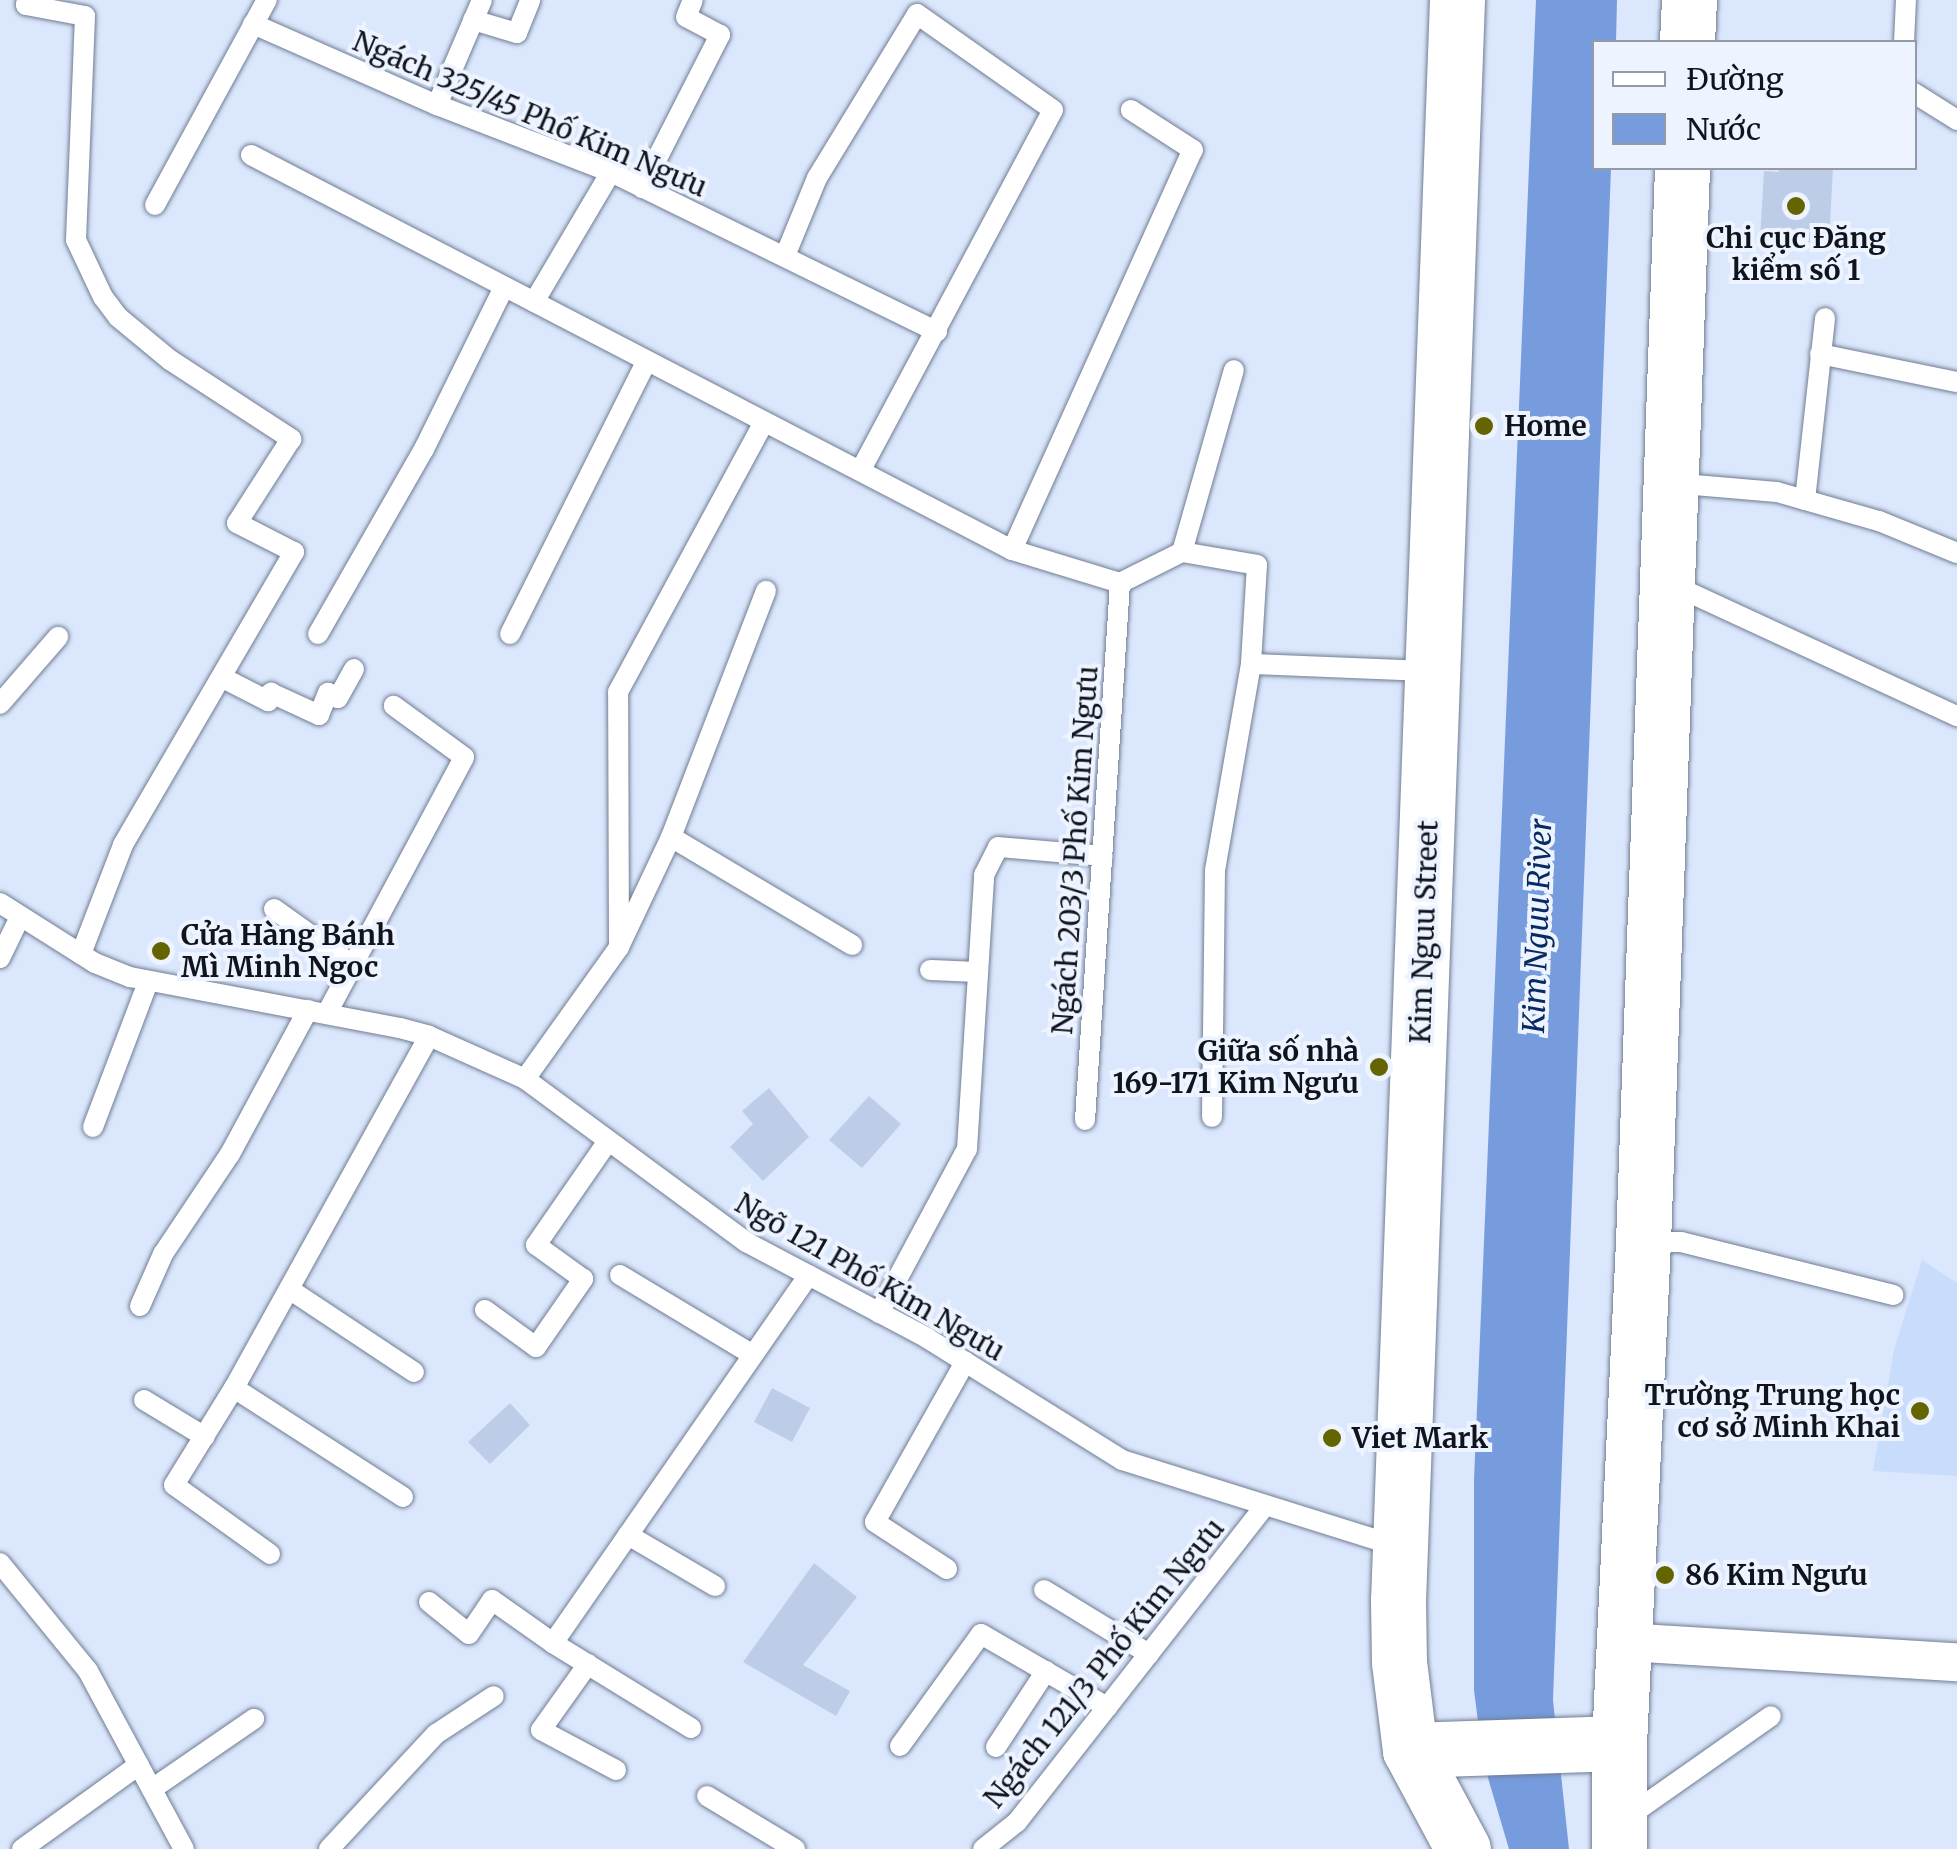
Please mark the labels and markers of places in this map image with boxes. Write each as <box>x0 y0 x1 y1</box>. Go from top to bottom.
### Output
marker: Chi cục Đăng kiểm số 1 <box>1785 195 1807 217</box>
place label: Chi cục Đăng kiểm số 1 <box>1706 221 1886 287</box>
place label: Home <box>1504 409 1587 443</box>
marker: Home <box>1473 415 1495 437</box>
place label: Cửa Hàng Bánh Mì Minh Ngoc <box>181 918 395 984</box>
marker: Cửa Hàng Bánh Mì Minh Ngoc <box>150 940 172 962</box>
place label: Giữa số nhà 169-171 Kim Ngưu <box>1113 1034 1359 1100</box>
marker: Giữa số nhà 169-171 Kim Ngưu <box>1368 1056 1390 1078</box>
place label: Trường Trung học cơ sở Minh Khai <box>1645 1378 1900 1444</box>
marker: Trường Trung học cơ sở Minh Khai <box>1909 1400 1931 1422</box>
place label: Viet Mark <box>1352 1421 1488 1455</box>
marker: Viet Mark <box>1321 1427 1343 1449</box>
place label: 86 Kim Ngưu <box>1685 1558 1868 1592</box>
marker: 86 Kim Ngưu <box>1654 1564 1676 1586</box>

